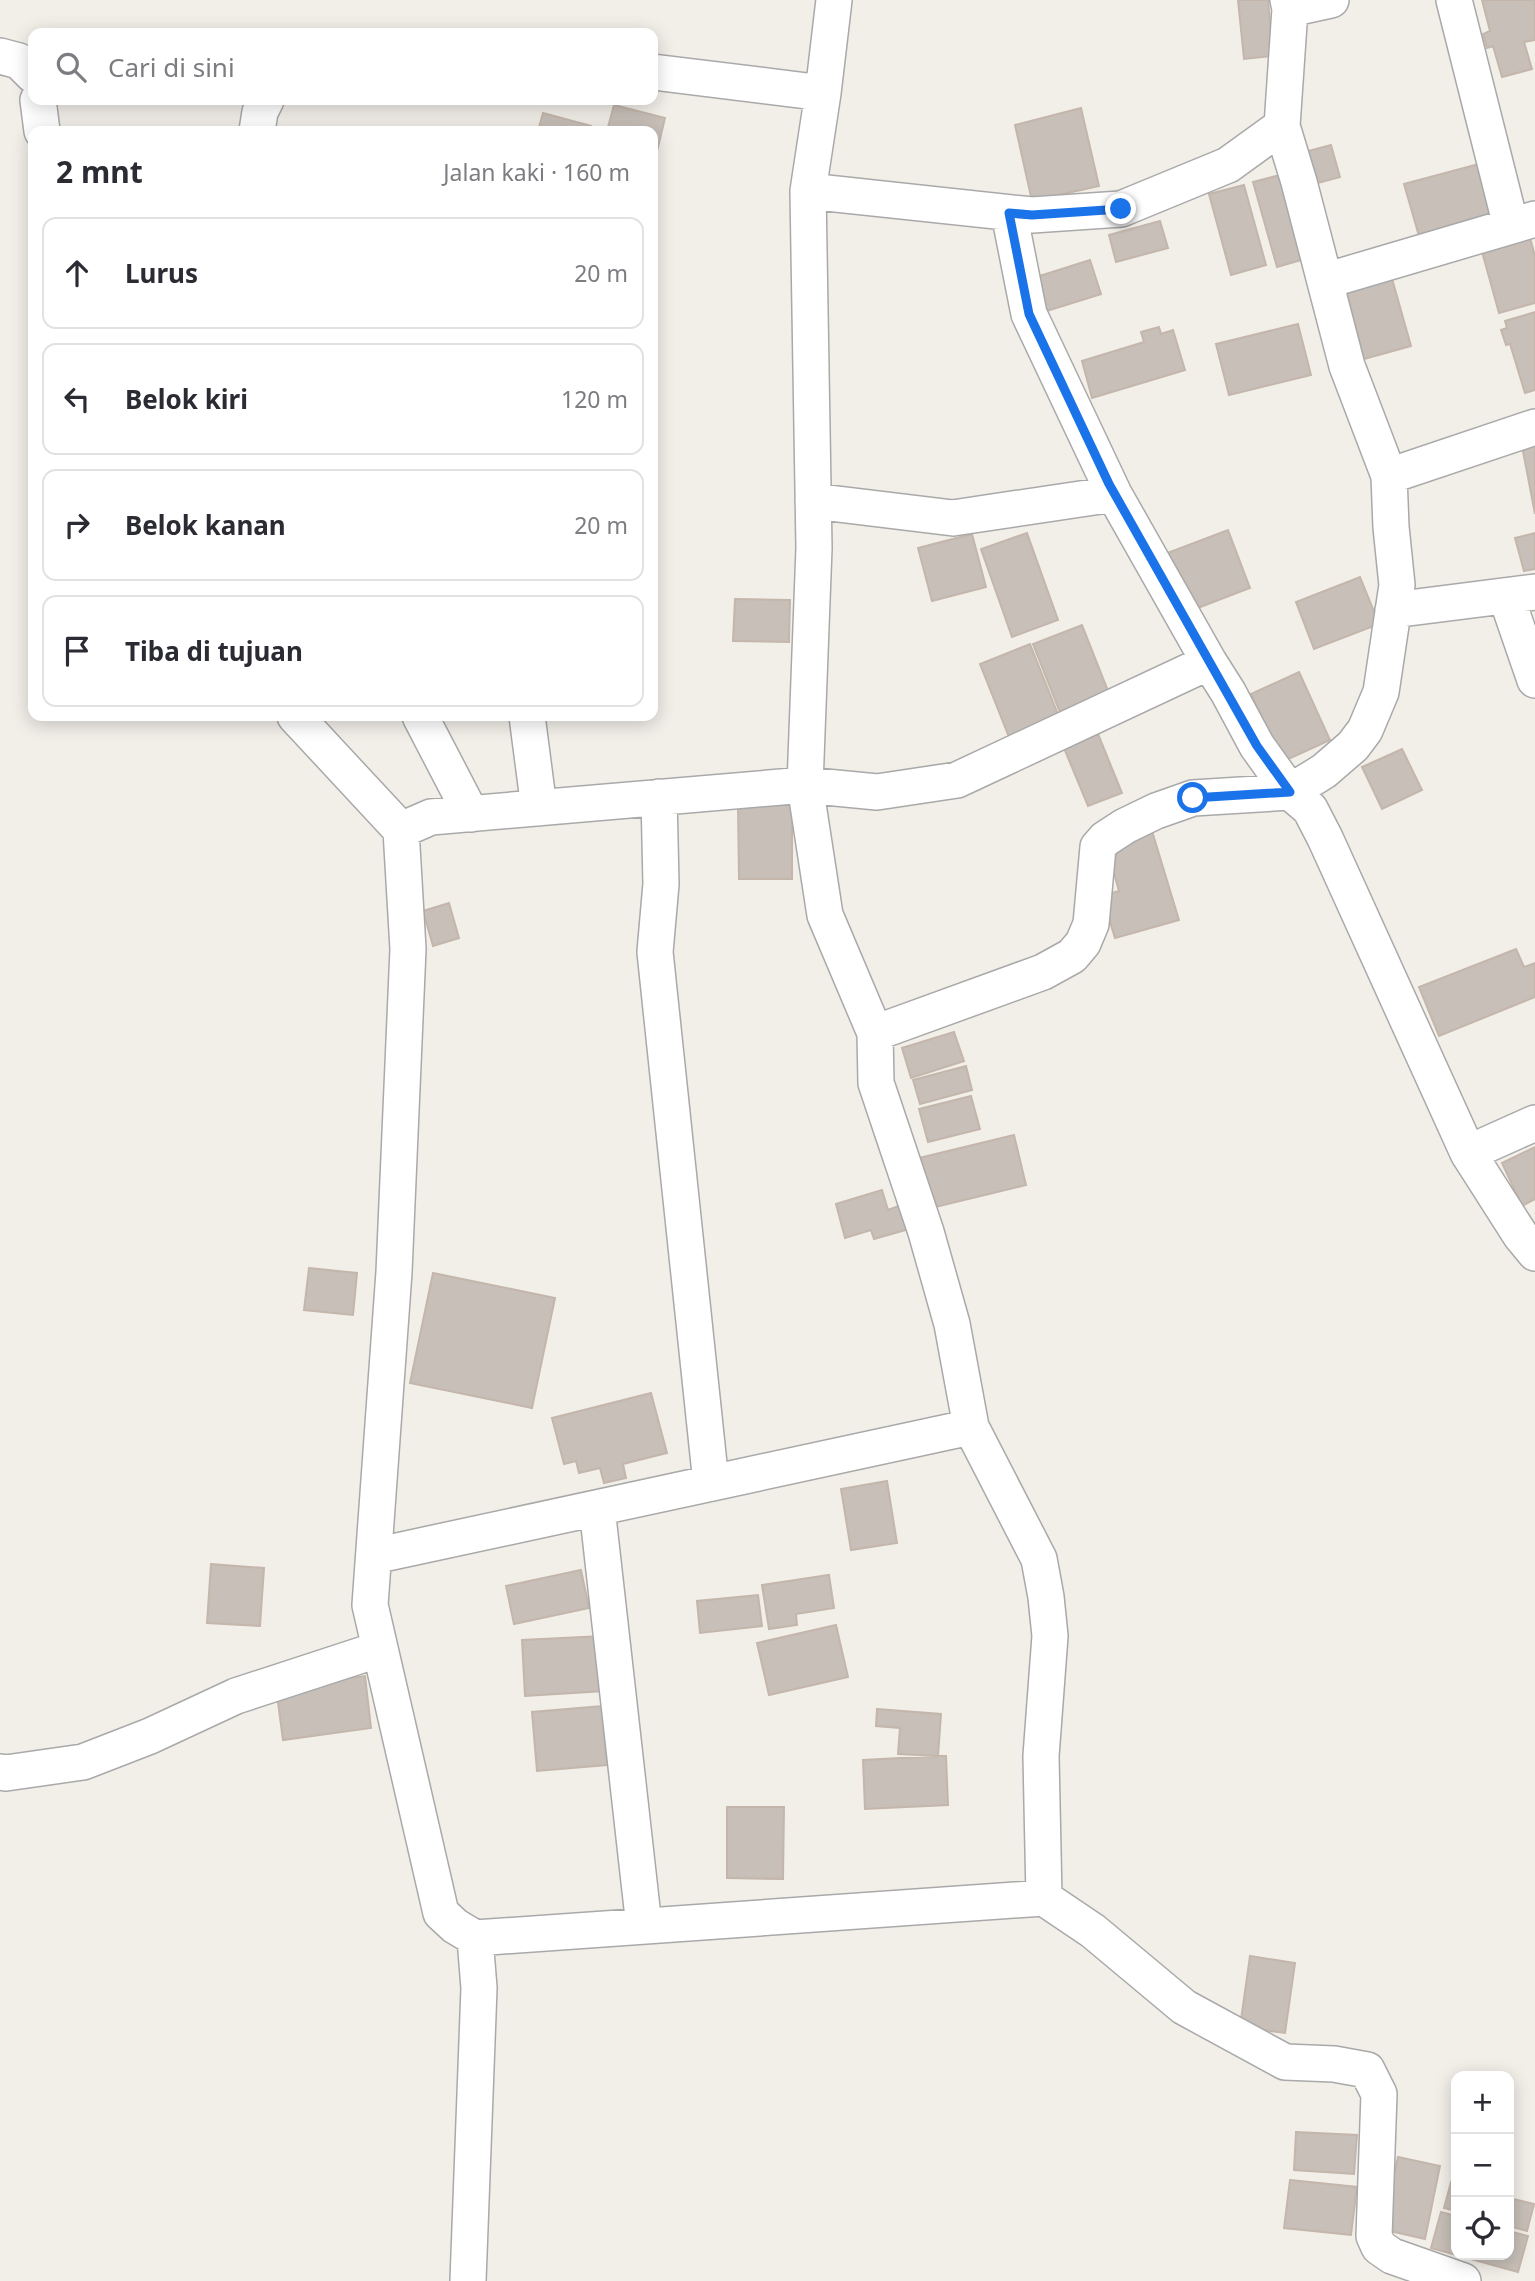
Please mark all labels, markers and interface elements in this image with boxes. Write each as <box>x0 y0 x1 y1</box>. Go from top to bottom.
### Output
search box <box>28 28 658 105</box>
icon: search <box>52 48 90 86</box>
text: Cari di sini <box>108 49 235 85</box>
text: 2 mnt <box>56 151 143 192</box>
text: Jalan kaki · 160 m <box>443 156 630 188</box>
route end <box>1105 193 1136 224</box>
icon: ahead <box>58 254 96 292</box>
text: Lurus <box>125 255 198 291</box>
text: 20 m <box>574 257 628 289</box>
icon: left <box>58 380 96 418</box>
text: Belok kiri <box>125 381 248 417</box>
text: 120 m <box>561 383 628 415</box>
icon: right <box>58 506 96 544</box>
text: Belok kanan <box>125 507 286 543</box>
text: 20 m <box>574 509 628 541</box>
icon: arrive <box>58 632 96 670</box>
text: Tiba di tujuan <box>125 633 303 669</box>
route start <box>1177 782 1208 813</box>
map controls <box>1451 2071 1514 2260</box>
button: + <box>1451 2071 1514 2134</box>
button: − <box>1451 2134 1514 2197</box>
button: locate <box>1451 2197 1514 2260</box>

